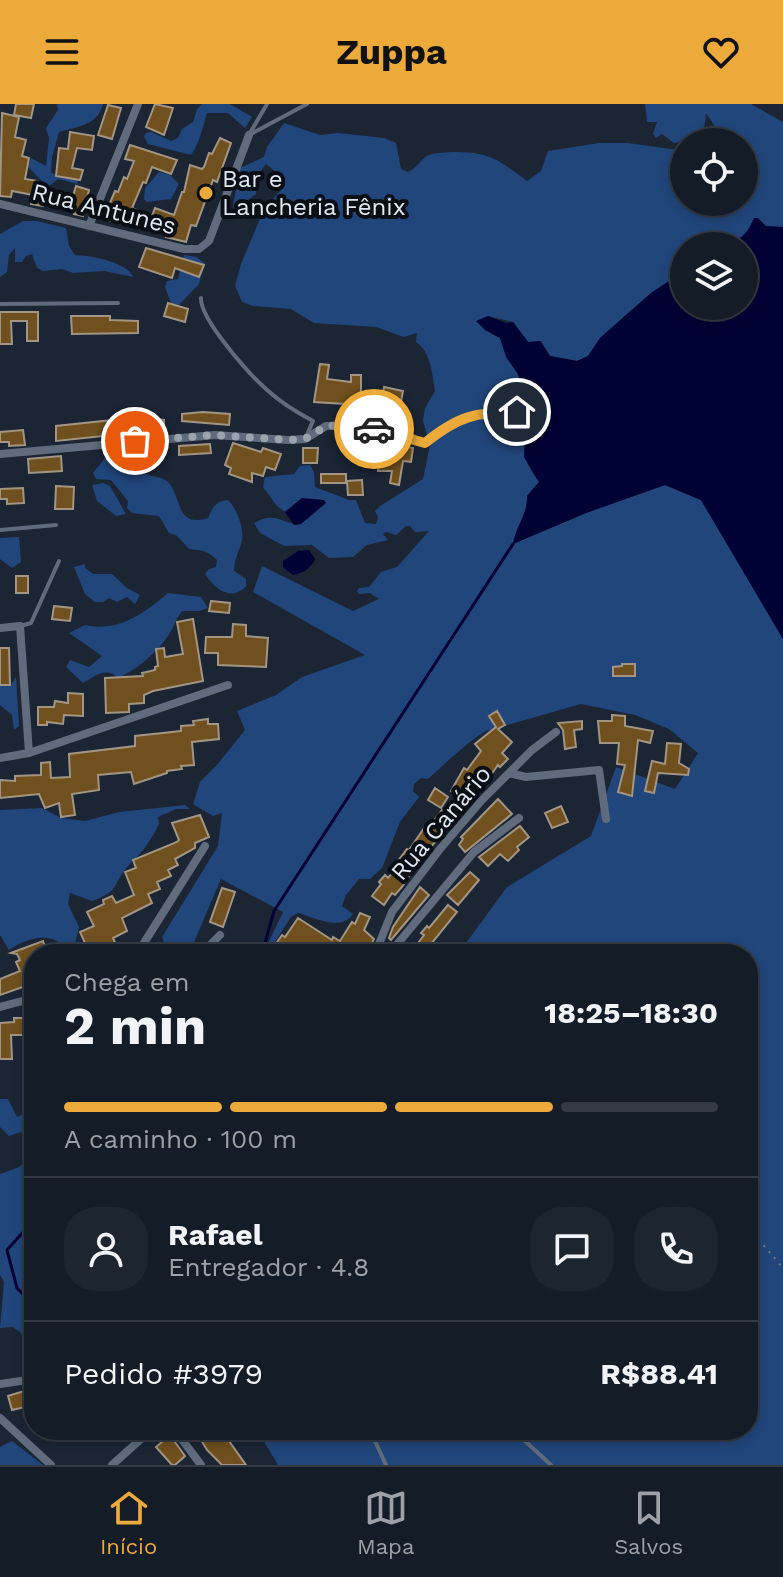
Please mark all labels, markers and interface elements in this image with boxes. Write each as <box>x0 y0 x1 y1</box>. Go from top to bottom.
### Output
icon: menu <box>40 30 84 74</box>
icon: heart <box>699 30 743 74</box>
text: Zuppa <box>336 31 447 73</box>
map controls <box>670 128 758 320</box>
button: locate <box>670 128 758 216</box>
place label: Bar e Lancheria Fênix <box>222 165 406 221</box>
street label: Rua Antunes <box>29 178 179 240</box>
marker: Bar e Lancheria Fênix <box>197 184 215 202</box>
button: layers <box>670 232 758 320</box>
pin <box>483 378 551 446</box>
courier <box>334 389 414 469</box>
icon: home <box>495 390 539 434</box>
pin <box>101 407 169 475</box>
icon: car <box>352 407 396 451</box>
icon: bag <box>113 419 157 463</box>
street label: Rua Canário <box>385 760 497 886</box>
text: Chega em <box>64 967 190 997</box>
text: 18:25–18:30 <box>544 995 718 1030</box>
text: 2 min <box>64 996 206 1057</box>
text: A caminho · 100 m <box>64 1124 297 1154</box>
button: person <box>64 1207 148 1291</box>
button: chat <box>530 1207 614 1291</box>
button: phone <box>634 1207 718 1291</box>
text: Rafael <box>168 1217 263 1252</box>
text: Entregador · 4.8 <box>168 1252 369 1282</box>
text: Pedido #3979 <box>64 1356 263 1391</box>
text: R$88.41 <box>600 1356 718 1391</box>
tab: Início <box>100 1486 157 1559</box>
tab: Mapa <box>357 1486 414 1559</box>
tab: Salvos <box>614 1486 683 1559</box>

